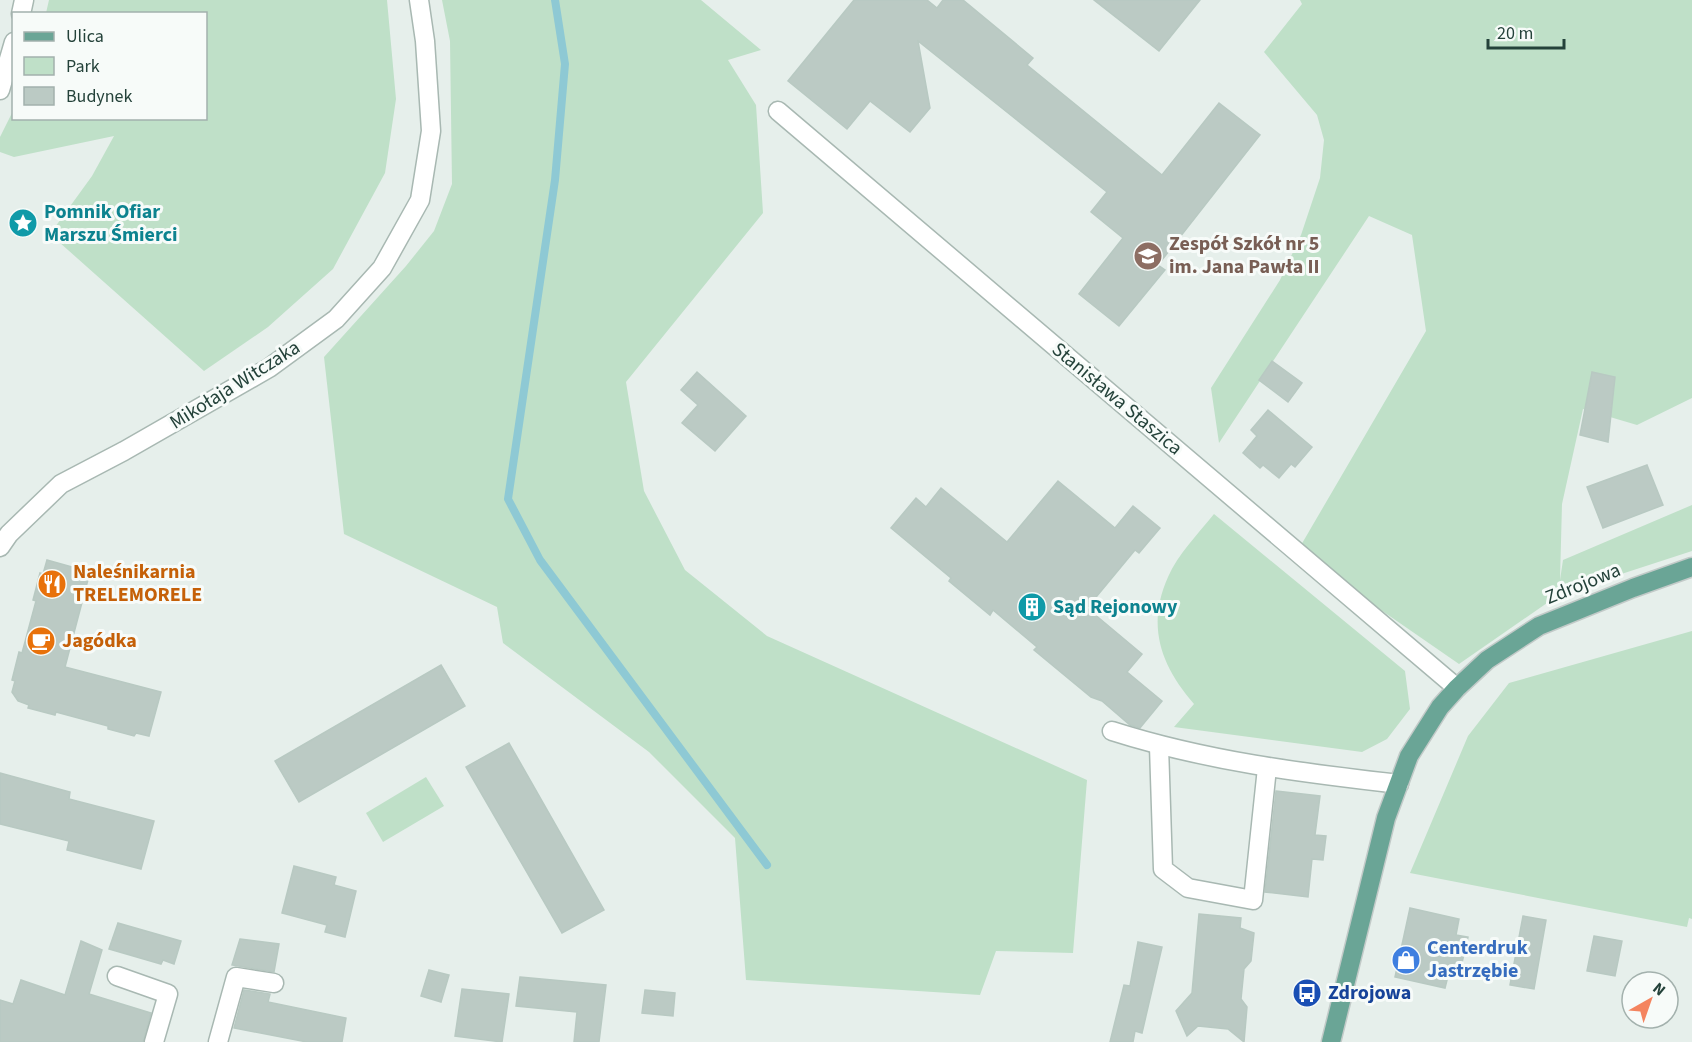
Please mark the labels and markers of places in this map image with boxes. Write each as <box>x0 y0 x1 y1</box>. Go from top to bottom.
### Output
place label: Pomnik Ofiar Marszu Śmierci <box>44 198 178 249</box>
place icon: Pomnik Ofiar Marszu Śmierci <box>7 207 39 239</box>
place label: Zespół Szkół nr 5 im. Jana Pawła II <box>1169 230 1319 281</box>
school or university icon: Zespół Szkół nr 5 im. Jana Pawła II <box>1132 240 1164 272</box>
place label: Naleśnikarnia TRELEMORELE <box>73 558 202 609</box>
restaurant icon: Naleśnikarnia TRELEMORELE <box>36 568 68 600</box>
building icon: Sąd Rejonowy <box>1016 591 1048 623</box>
place label: Sąd Rejonowy <box>1053 593 1178 621</box>
cafe icon: Jagódka <box>25 625 57 657</box>
place label: Jagódka <box>62 627 137 655</box>
place label: Centerdruk Jastrzębie <box>1427 934 1528 985</box>
shop icon: Centerdruk Jastrzębie <box>1390 944 1422 976</box>
bus stop icon: Zdrojowa <box>1291 977 1323 1009</box>
place label: Zdrojowa <box>1328 979 1411 1007</box>

